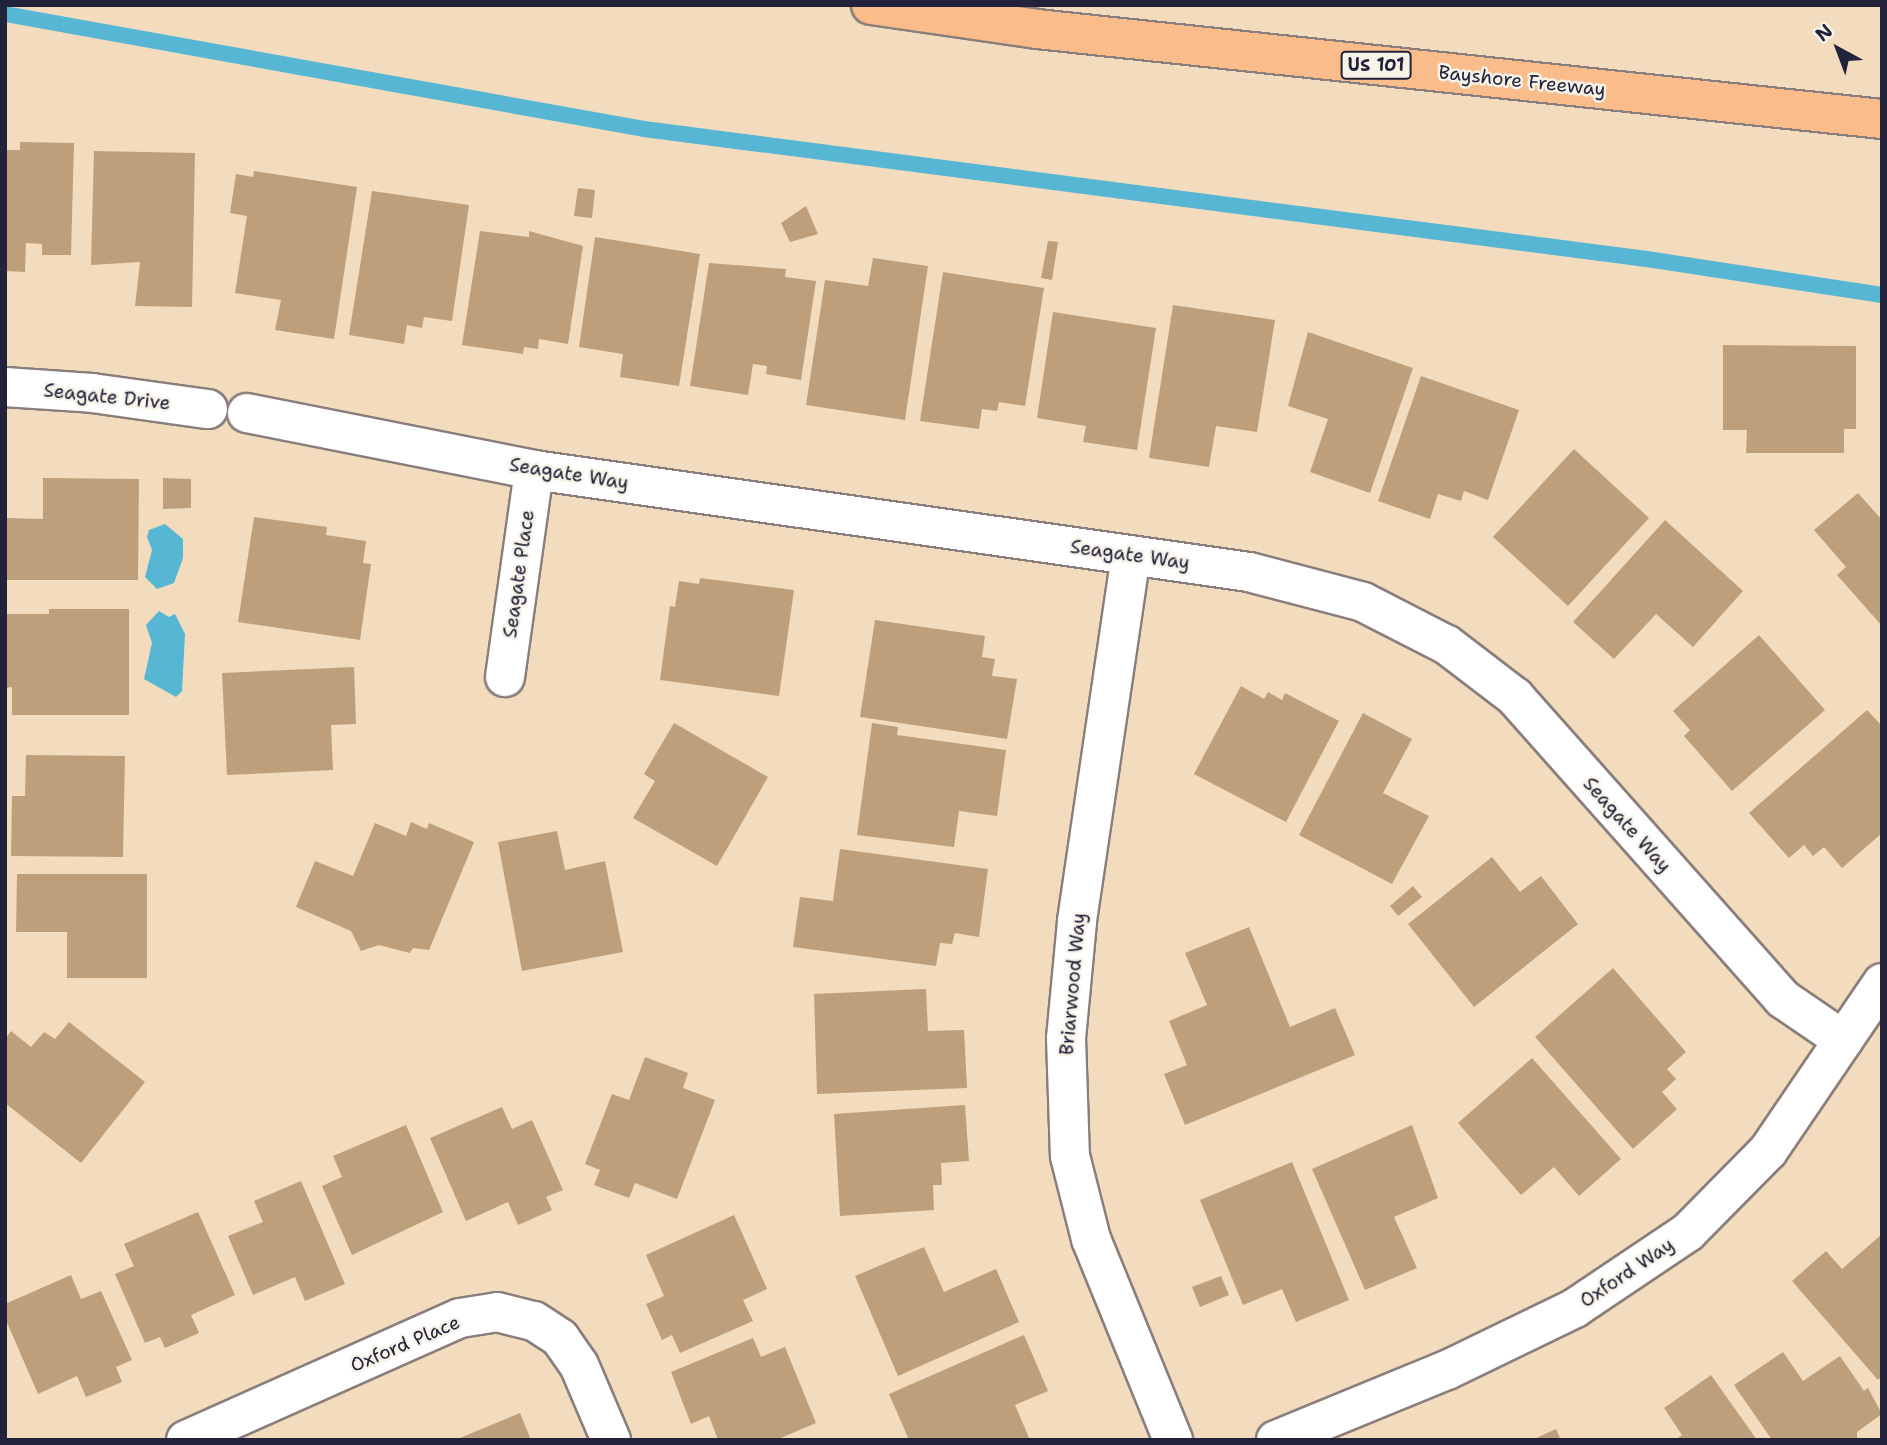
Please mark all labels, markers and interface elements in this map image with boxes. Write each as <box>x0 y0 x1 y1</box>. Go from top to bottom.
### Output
north arrow <box>1803 14 1873 84</box>
text: N <box>1810 18 1838 47</box>
road number: US 101 <box>1339 51 1413 80</box>
street label: Bayshore Freeway <box>1437 61 1607 101</box>
street label: Seagate Drive <box>43 379 171 415</box>
street label: Seagate Way <box>508 453 630 495</box>
street label: Seagate Place <box>499 509 539 639</box>
street label: Seagate Way <box>1069 535 1191 575</box>
street label: Seagate Way <box>1578 773 1676 877</box>
street label: Briarwood Way <box>1055 912 1091 1056</box>
street label: Oxford Way <box>1576 1233 1678 1313</box>
street label: Oxford Place <box>347 1311 463 1377</box>

